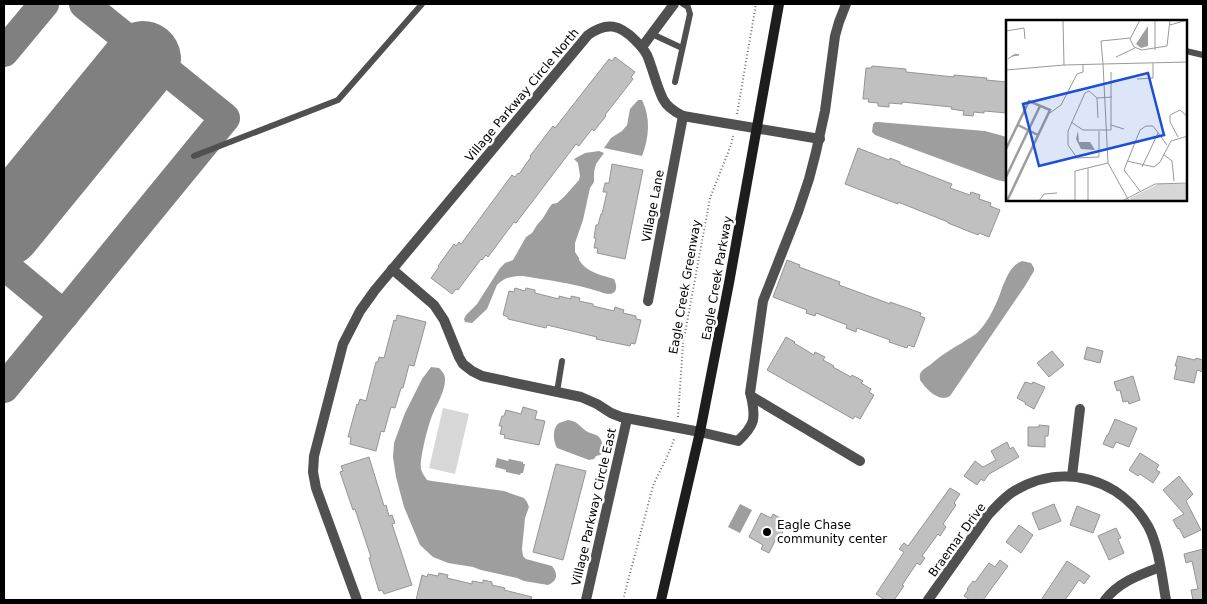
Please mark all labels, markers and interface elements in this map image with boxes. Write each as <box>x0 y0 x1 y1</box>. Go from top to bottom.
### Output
inset map <box>1006 20 1187 201</box>
street label: Village Parkway Circle North <box>462 26 582 164</box>
street label: Village Lane <box>639 169 667 243</box>
street label: Eagle Creek Parkway <box>699 215 735 341</box>
street label: Eagle Creek Greenway <box>666 219 704 355</box>
street label: Village Parkway Circle East <box>569 426 619 587</box>
street label: Braemar Drive <box>926 500 988 580</box>
place label: Eagle Chase community center <box>777 518 887 546</box>
marker: Eagle Chase community center <box>761 526 773 538</box>

